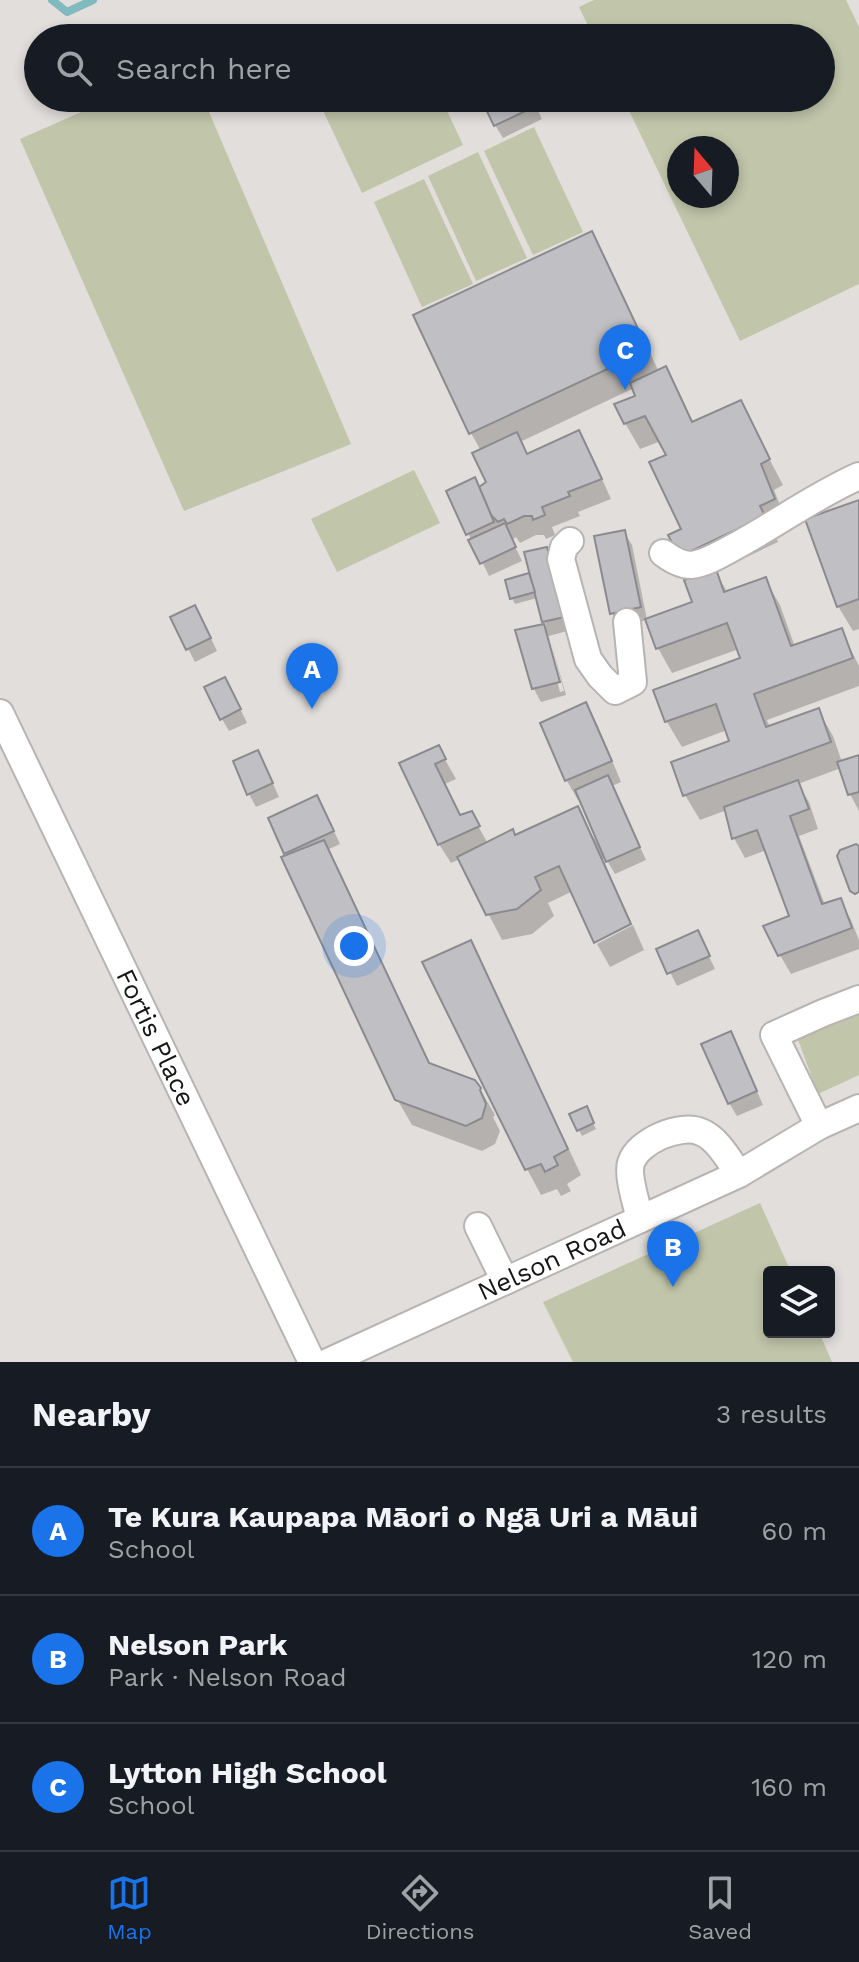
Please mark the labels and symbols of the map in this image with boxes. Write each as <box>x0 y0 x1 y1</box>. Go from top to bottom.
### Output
north arrow <box>667 136 739 208</box>
pin: C <box>599 324 651 390</box>
pin: A <box>286 643 338 709</box>
your location <box>334 926 374 966</box>
street label: Fortis Place <box>110 964 202 1111</box>
street label: Nelson Road <box>473 1213 631 1307</box>
pin: B <box>647 1221 699 1287</box>

